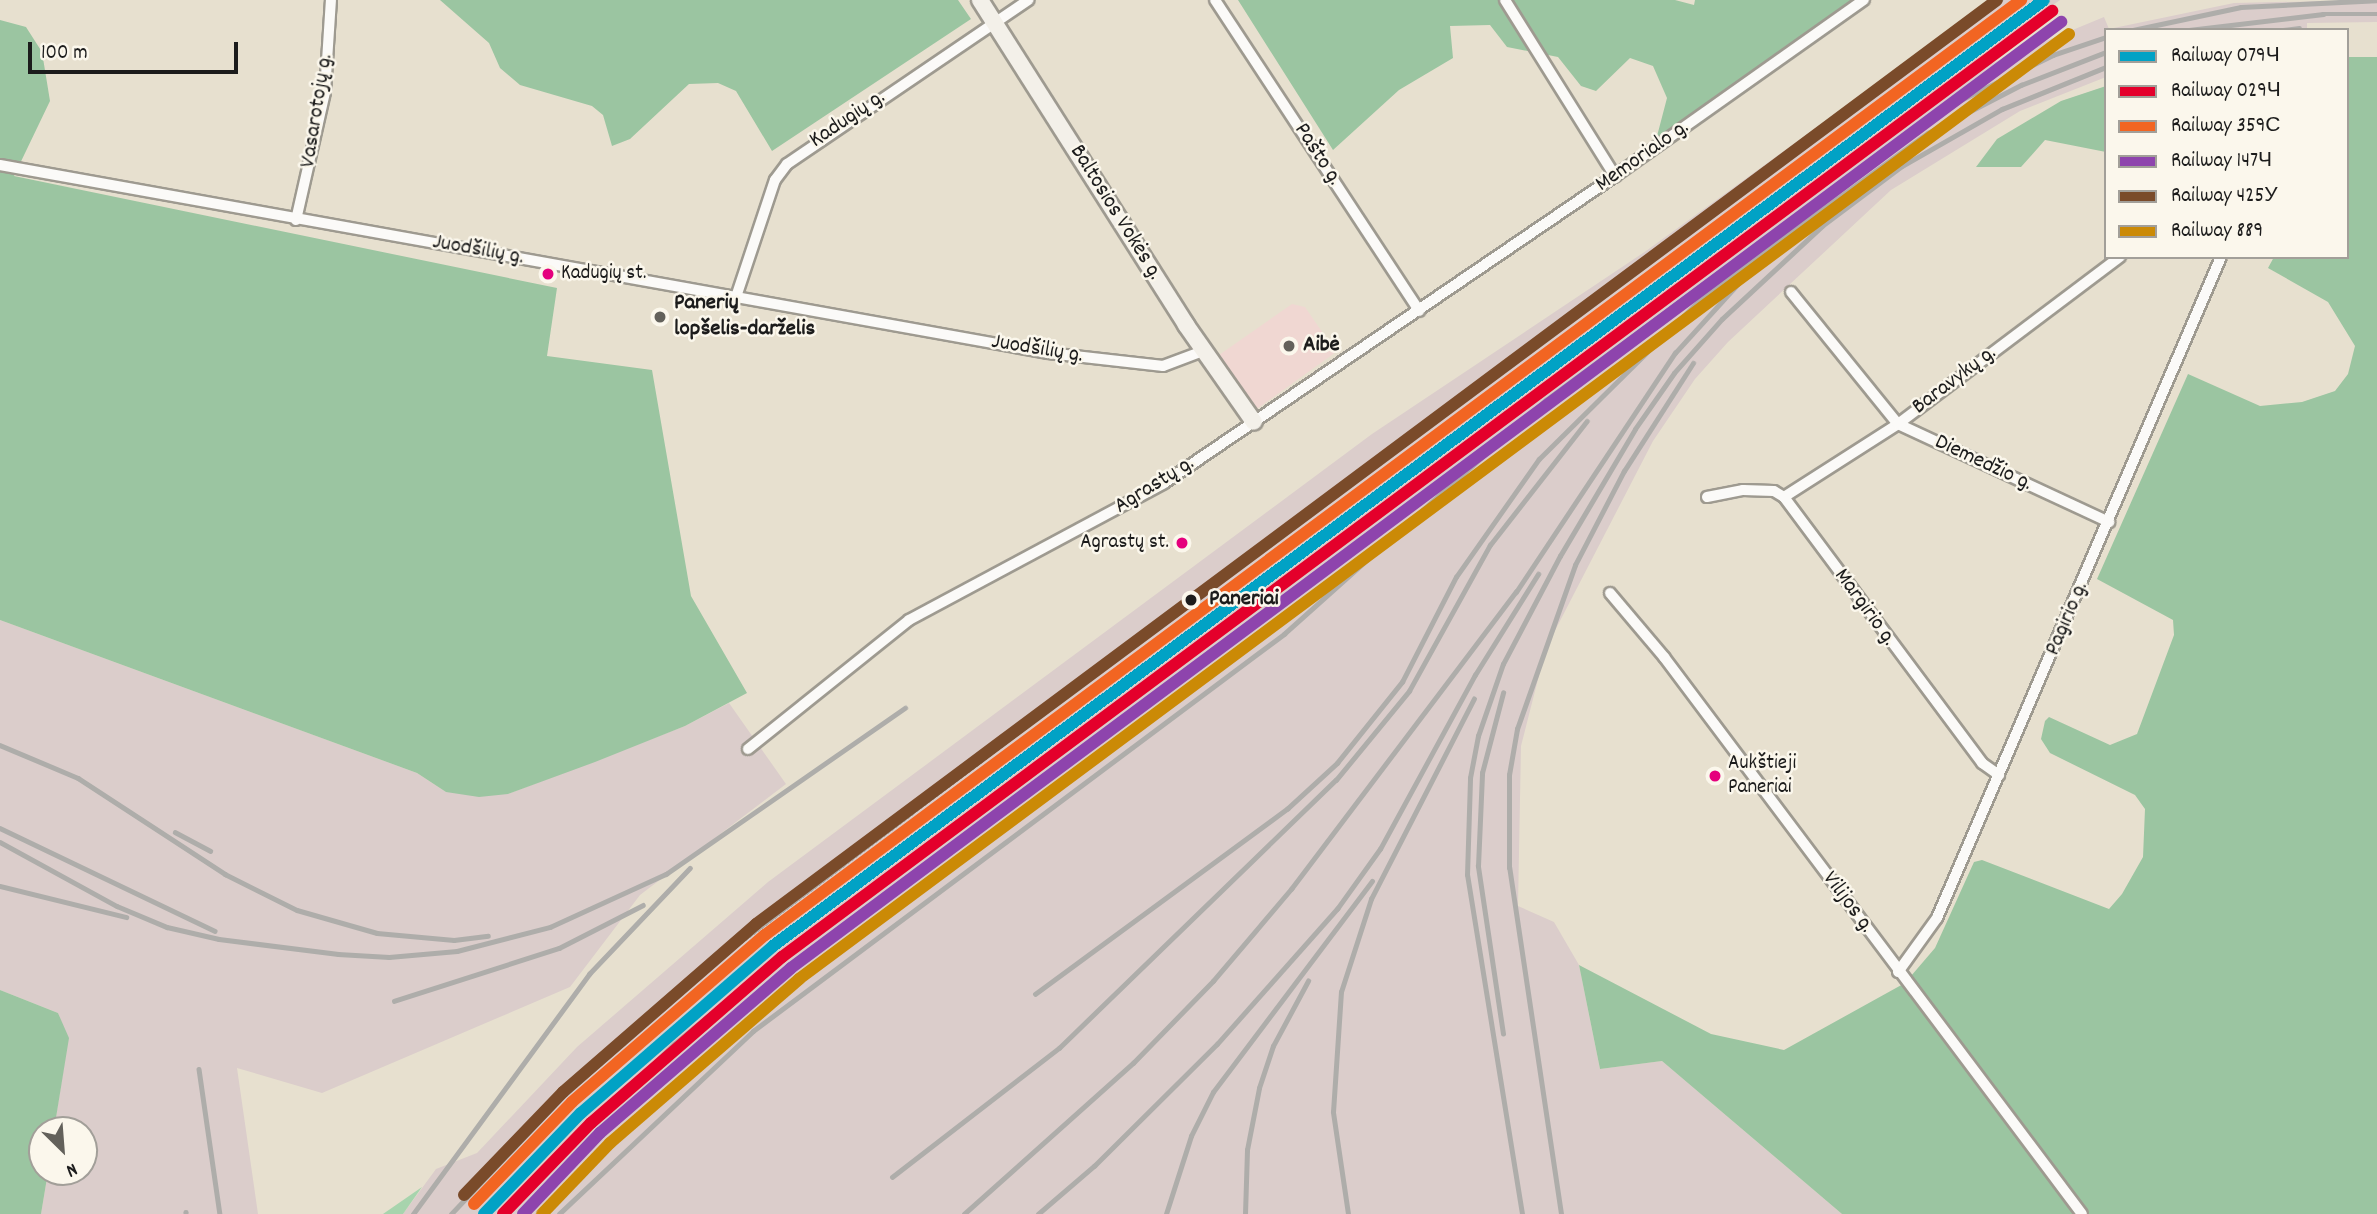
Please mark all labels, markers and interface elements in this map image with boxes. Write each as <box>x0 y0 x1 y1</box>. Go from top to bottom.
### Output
scale bar <box>32 28 242 72</box>
legend <box>2104 28 2349 259</box>
text: 100 m <box>41 39 88 69</box>
text: Railway 079Ч <box>2171 42 2280 72</box>
street label: Vasarotojų g. <box>295 52 341 170</box>
text: Railway 029Ч <box>2171 77 2281 107</box>
street label: Kadugių g. <box>805 85 891 155</box>
text: Railway 359С <box>2171 112 2280 142</box>
street label: Memorialo g. <box>1591 115 1695 199</box>
street label: Pašto g. <box>1287 119 1347 191</box>
street label: Baltosios Vokės g. <box>1062 140 1168 286</box>
text: Railway 147Ч <box>2171 147 2272 177</box>
text: Railway 425У <box>2171 182 2278 212</box>
text: Railway 889 <box>2171 217 2263 247</box>
street label: Juodšilių g. <box>430 229 526 273</box>
place label: Kadugių st. <box>561 261 646 287</box>
marker: Kadugių st. <box>541 267 555 281</box>
place label: Panerių lopšelis-darželis <box>674 290 815 344</box>
marker: Panerių lopšelis-darželis <box>652 309 668 325</box>
street label: Juodšilių g. <box>989 329 1085 371</box>
place label: Aibė <box>1303 332 1340 360</box>
marker: Aibė <box>1281 338 1297 354</box>
street label: Baravykų g. <box>1907 340 2003 422</box>
street label: Diemedžio g. <box>1930 429 2036 499</box>
street label: Agrastų g. <box>1110 451 1200 521</box>
place label: Agrastų st. <box>1080 530 1169 556</box>
marker: Agrastų st. <box>1175 536 1189 550</box>
street label: Margirio g. <box>1827 564 1901 652</box>
street label: Pagirio g. <box>2040 578 2096 660</box>
place label: Paneriai <box>1209 586 1279 614</box>
marker: Paneriai <box>1179 588 1203 612</box>
place label: Aukštieji Paneriai <box>1728 751 1796 801</box>
marker: Aukštieji Paneriai <box>1708 769 1722 783</box>
street label: Vilijos g. <box>1815 867 1879 939</box>
north arrow <box>28 1116 98 1186</box>
text: N <box>61 1154 81 1183</box>

